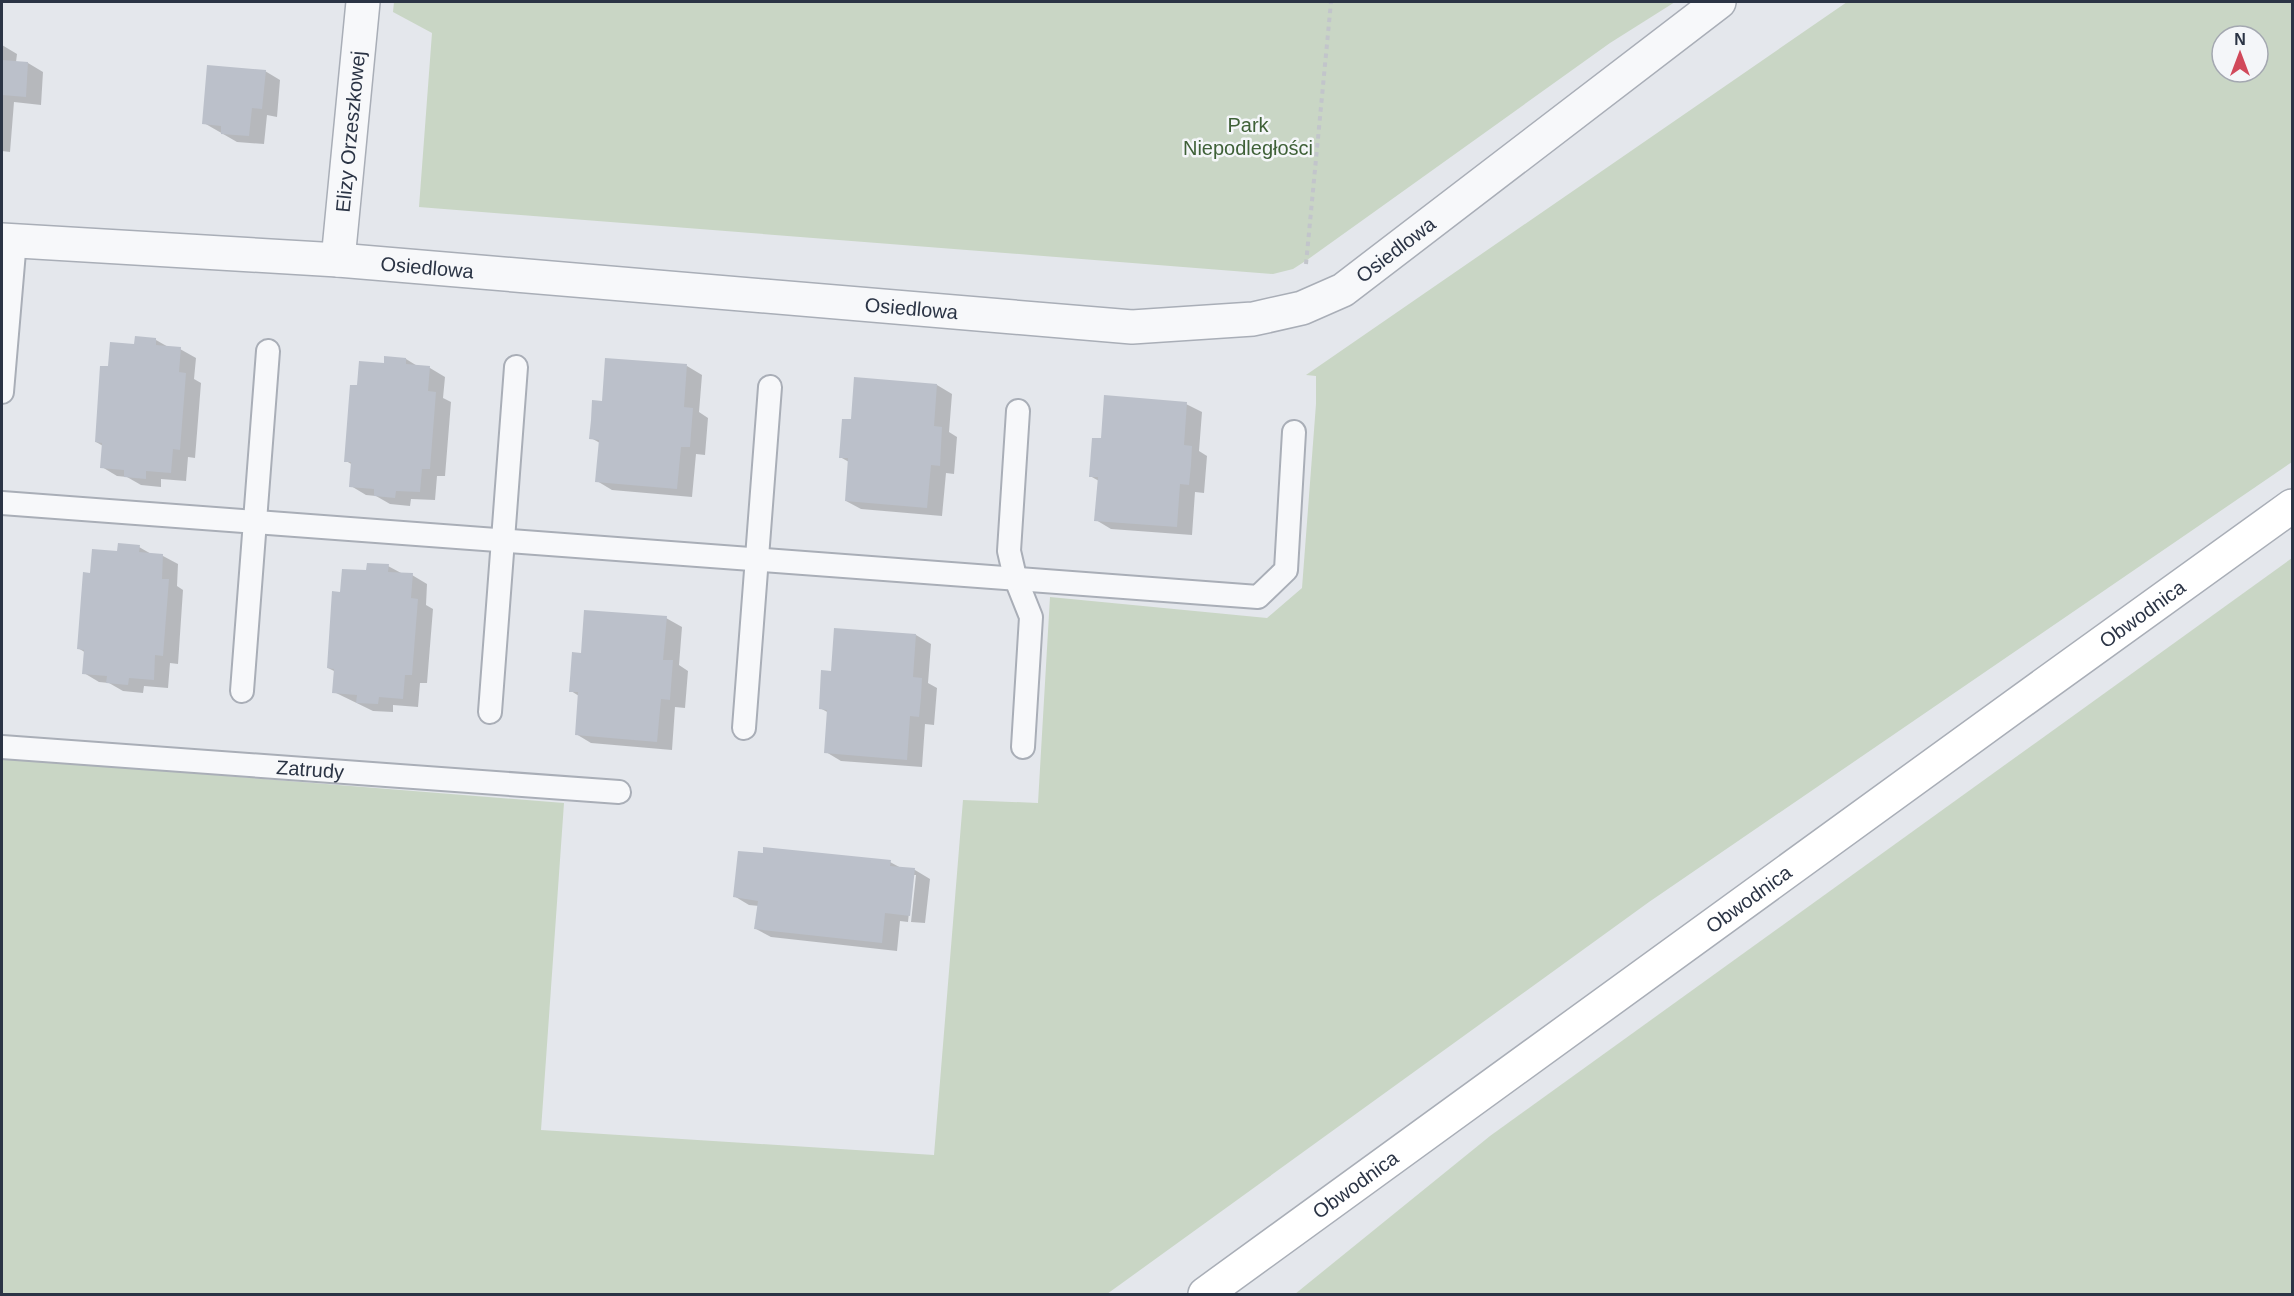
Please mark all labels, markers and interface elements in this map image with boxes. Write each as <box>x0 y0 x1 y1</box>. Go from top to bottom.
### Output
north arrow <box>2210 24 2270 84</box>
text: N <box>2234 31 2246 48</box>
street label: Elizy Orzeszkowej <box>332 50 369 213</box>
park label: Park Niepodległości <box>1183 114 1313 159</box>
street label: Osiedlowa <box>1352 212 1440 287</box>
street label: Osiedlowa <box>380 253 475 282</box>
street label: Osiedlowa <box>864 293 960 323</box>
street label: Obwodnica <box>2095 575 2190 652</box>
street label: Zatrudy <box>276 756 345 783</box>
street label: Obwodnica <box>1702 860 1796 937</box>
street label: Obwodnica <box>1309 1146 1403 1223</box>

